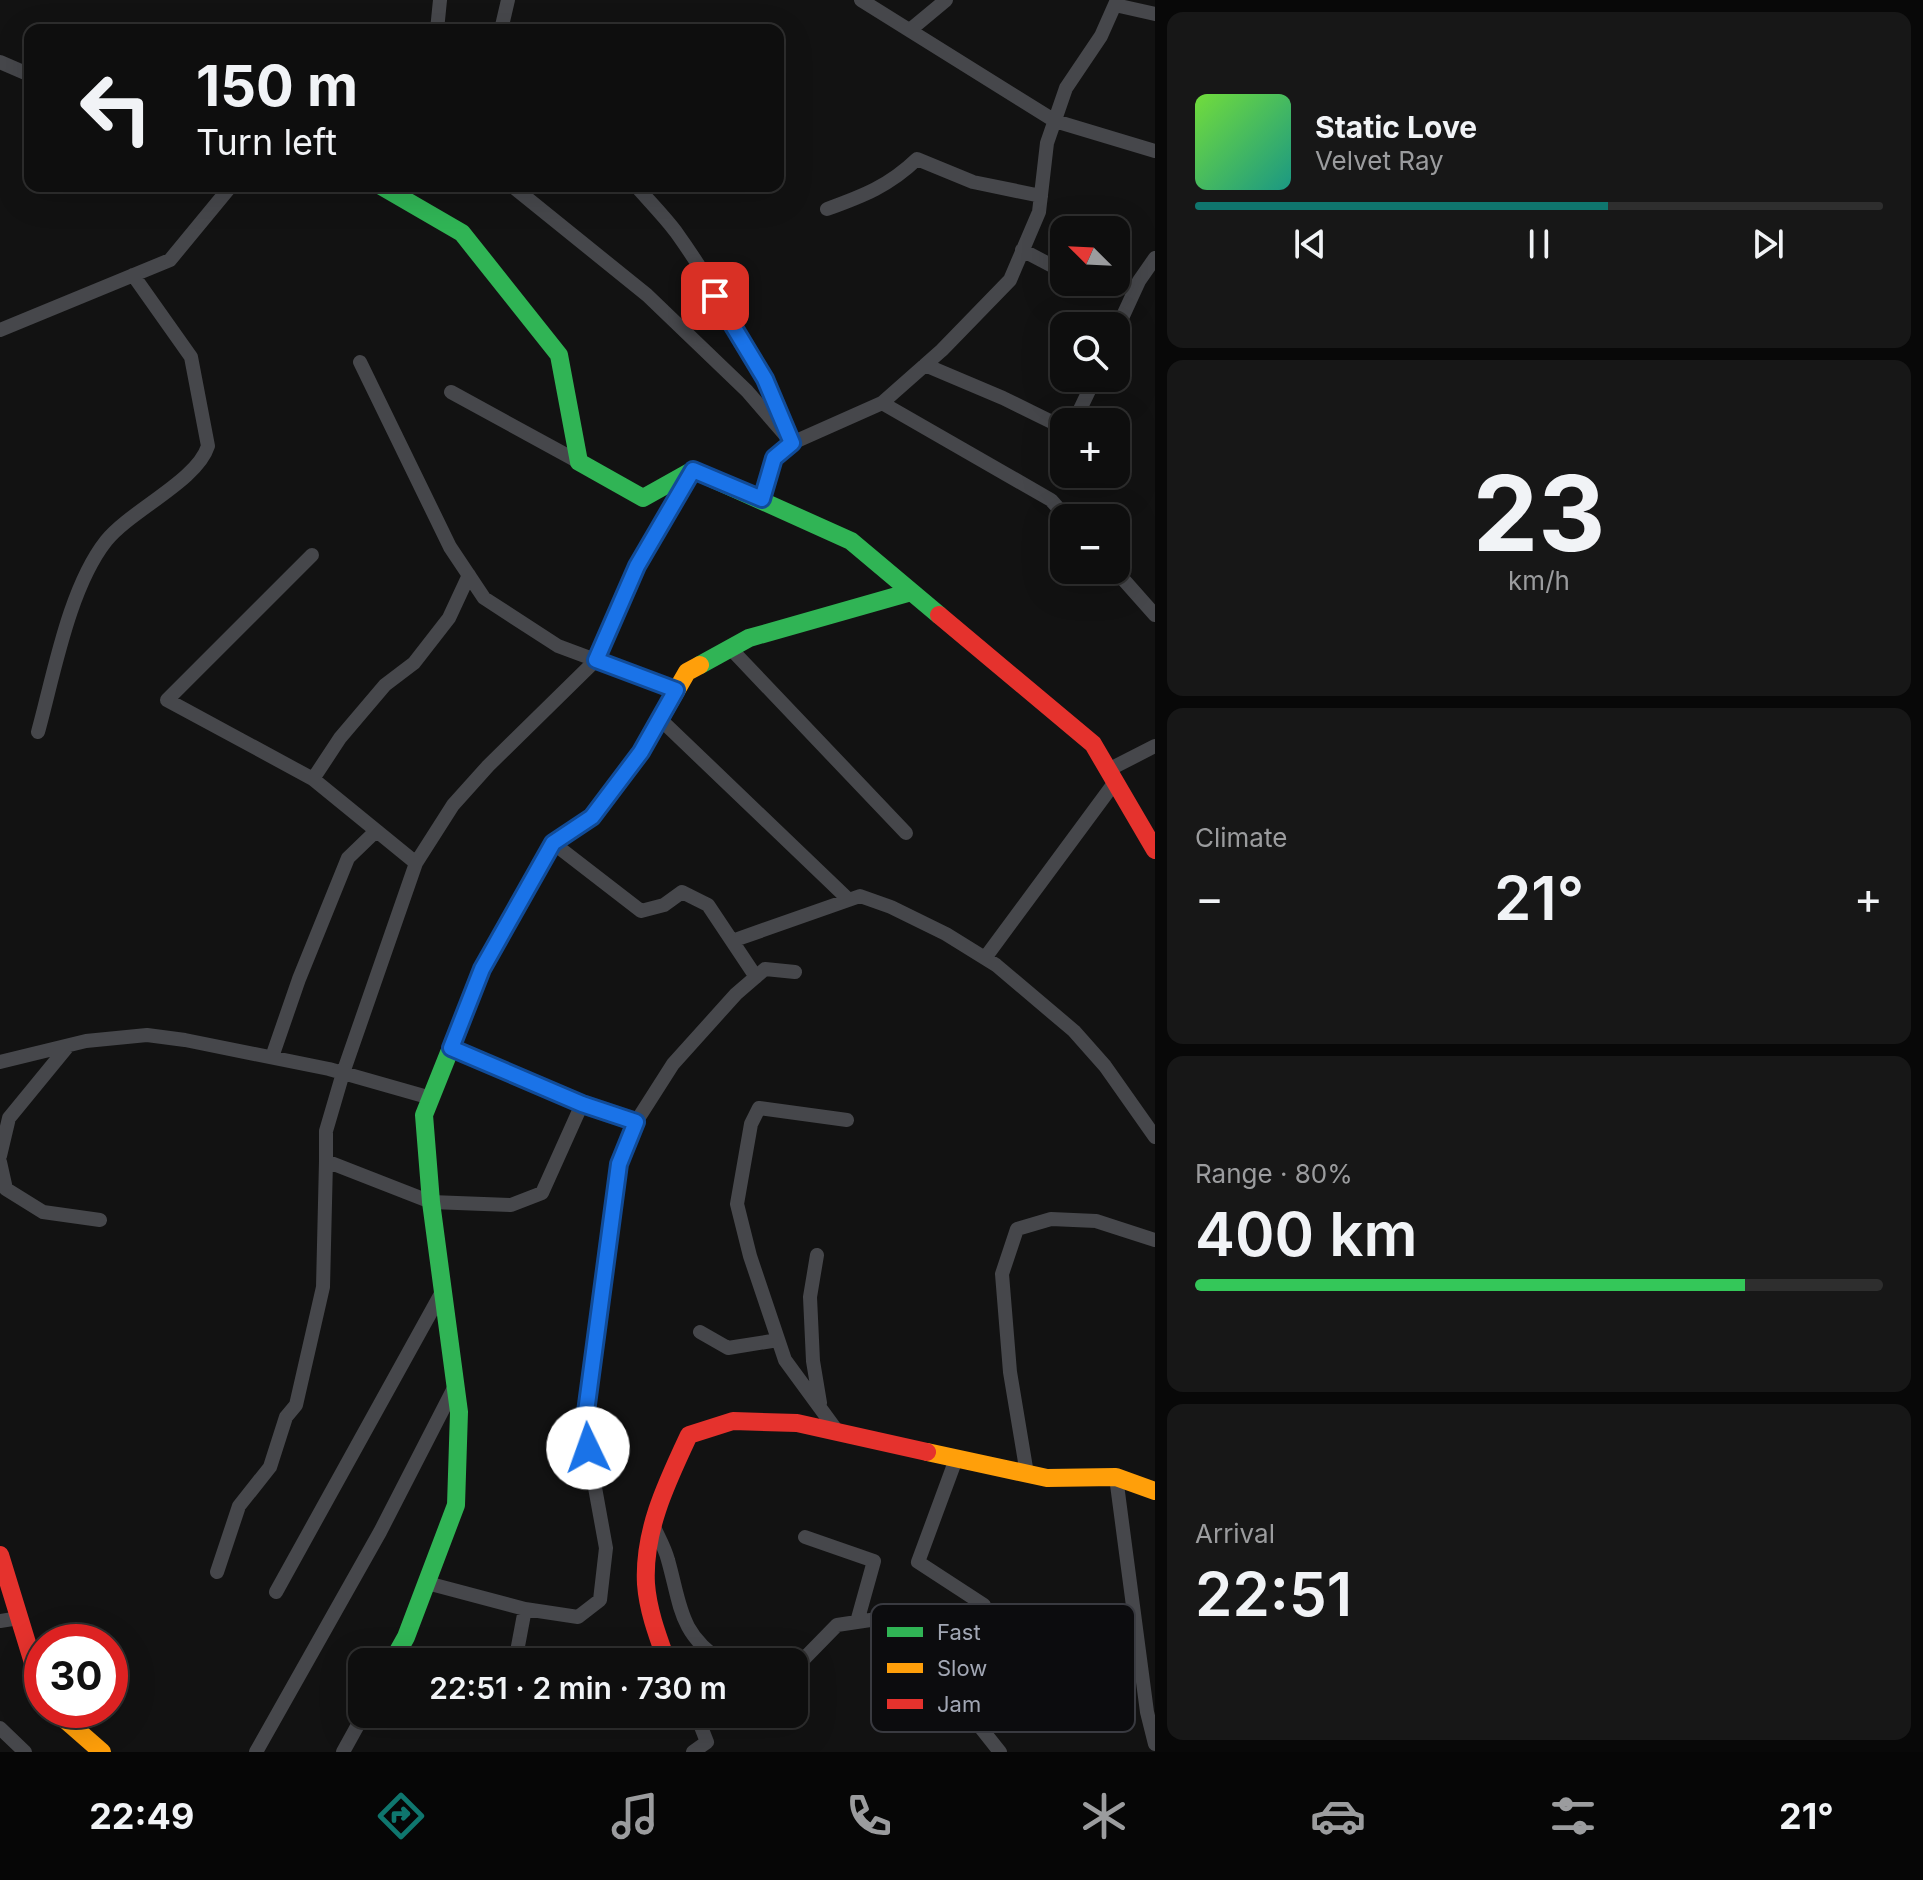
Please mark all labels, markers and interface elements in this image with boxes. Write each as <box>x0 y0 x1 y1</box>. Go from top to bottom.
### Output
text: 150 m <box>196 52 358 120</box>
icon: left <box>64 56 168 160</box>
text: Static Love <box>1315 109 1477 145</box>
text: Turn left <box>196 120 337 164</box>
text: Velvet Ray <box>1315 145 1444 176</box>
north arrow <box>1050 216 1130 296</box>
map controls <box>1050 216 1130 584</box>
icon: previous <box>1288 222 1332 266</box>
icon: pause <box>1517 222 1561 266</box>
icon: next <box>1746 222 1790 266</box>
pin <box>681 262 749 330</box>
icon: arrive <box>693 274 737 318</box>
button: search <box>1050 312 1130 392</box>
button: + <box>1050 408 1130 488</box>
text: 23 <box>1473 450 1605 576</box>
button: − <box>1050 504 1130 584</box>
text: km/h <box>1508 565 1570 596</box>
text: Climate <box>1195 822 1287 853</box>
text: 21° <box>1494 862 1584 934</box>
text: − <box>1195 871 1224 925</box>
text: + <box>1854 871 1883 925</box>
text: Range · 80% <box>1195 1158 1353 1189</box>
text: 400 km <box>1195 1198 1417 1270</box>
position arrow <box>546 1406 630 1490</box>
text: Arrival <box>1195 1518 1275 1549</box>
text: 22:51 <box>1195 1558 1352 1630</box>
legend <box>871 1604 1135 1732</box>
text: Fast <box>937 1619 981 1645</box>
speed limit sign: 30 <box>24 1624 128 1728</box>
text: Slow <box>937 1655 987 1681</box>
text: 22:51 · 2 min · 730 m <box>429 1670 727 1706</box>
text: Jam <box>937 1691 981 1717</box>
icon: directions <box>373 1788 429 1844</box>
icon: music <box>607 1788 663 1844</box>
icon: phone <box>841 1788 897 1844</box>
icon: climate <box>1076 1788 1132 1844</box>
icon: car <box>1310 1788 1366 1844</box>
icon: filters <box>1545 1788 1601 1844</box>
text: 22:49 <box>89 1794 194 1838</box>
text: 21° <box>1779 1794 1834 1838</box>

